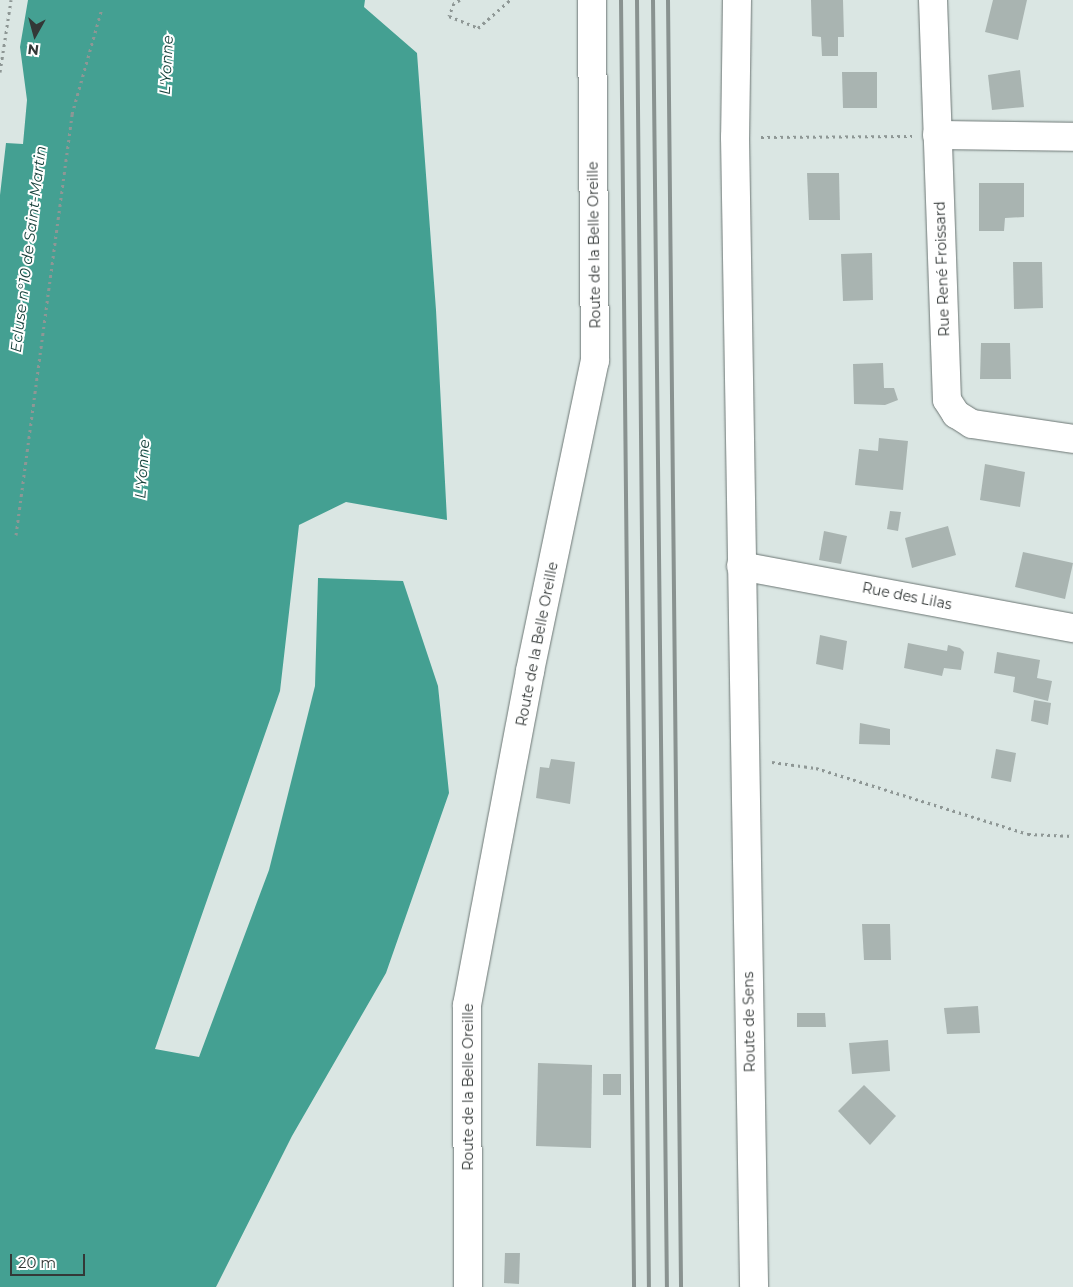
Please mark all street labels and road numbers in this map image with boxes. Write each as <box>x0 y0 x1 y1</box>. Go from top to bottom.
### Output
street label: Route de la Belle Oreille <box>584 161 604 329</box>
street label: Rue René Froissard <box>931 201 953 337</box>
street label: Route de la Belle Oreille <box>513 560 561 728</box>
street label: Rue des Lilas <box>861 579 953 613</box>
street label: Route de Sens <box>740 971 758 1073</box>
street label: Route de la Belle Oreille <box>460 1003 476 1171</box>

